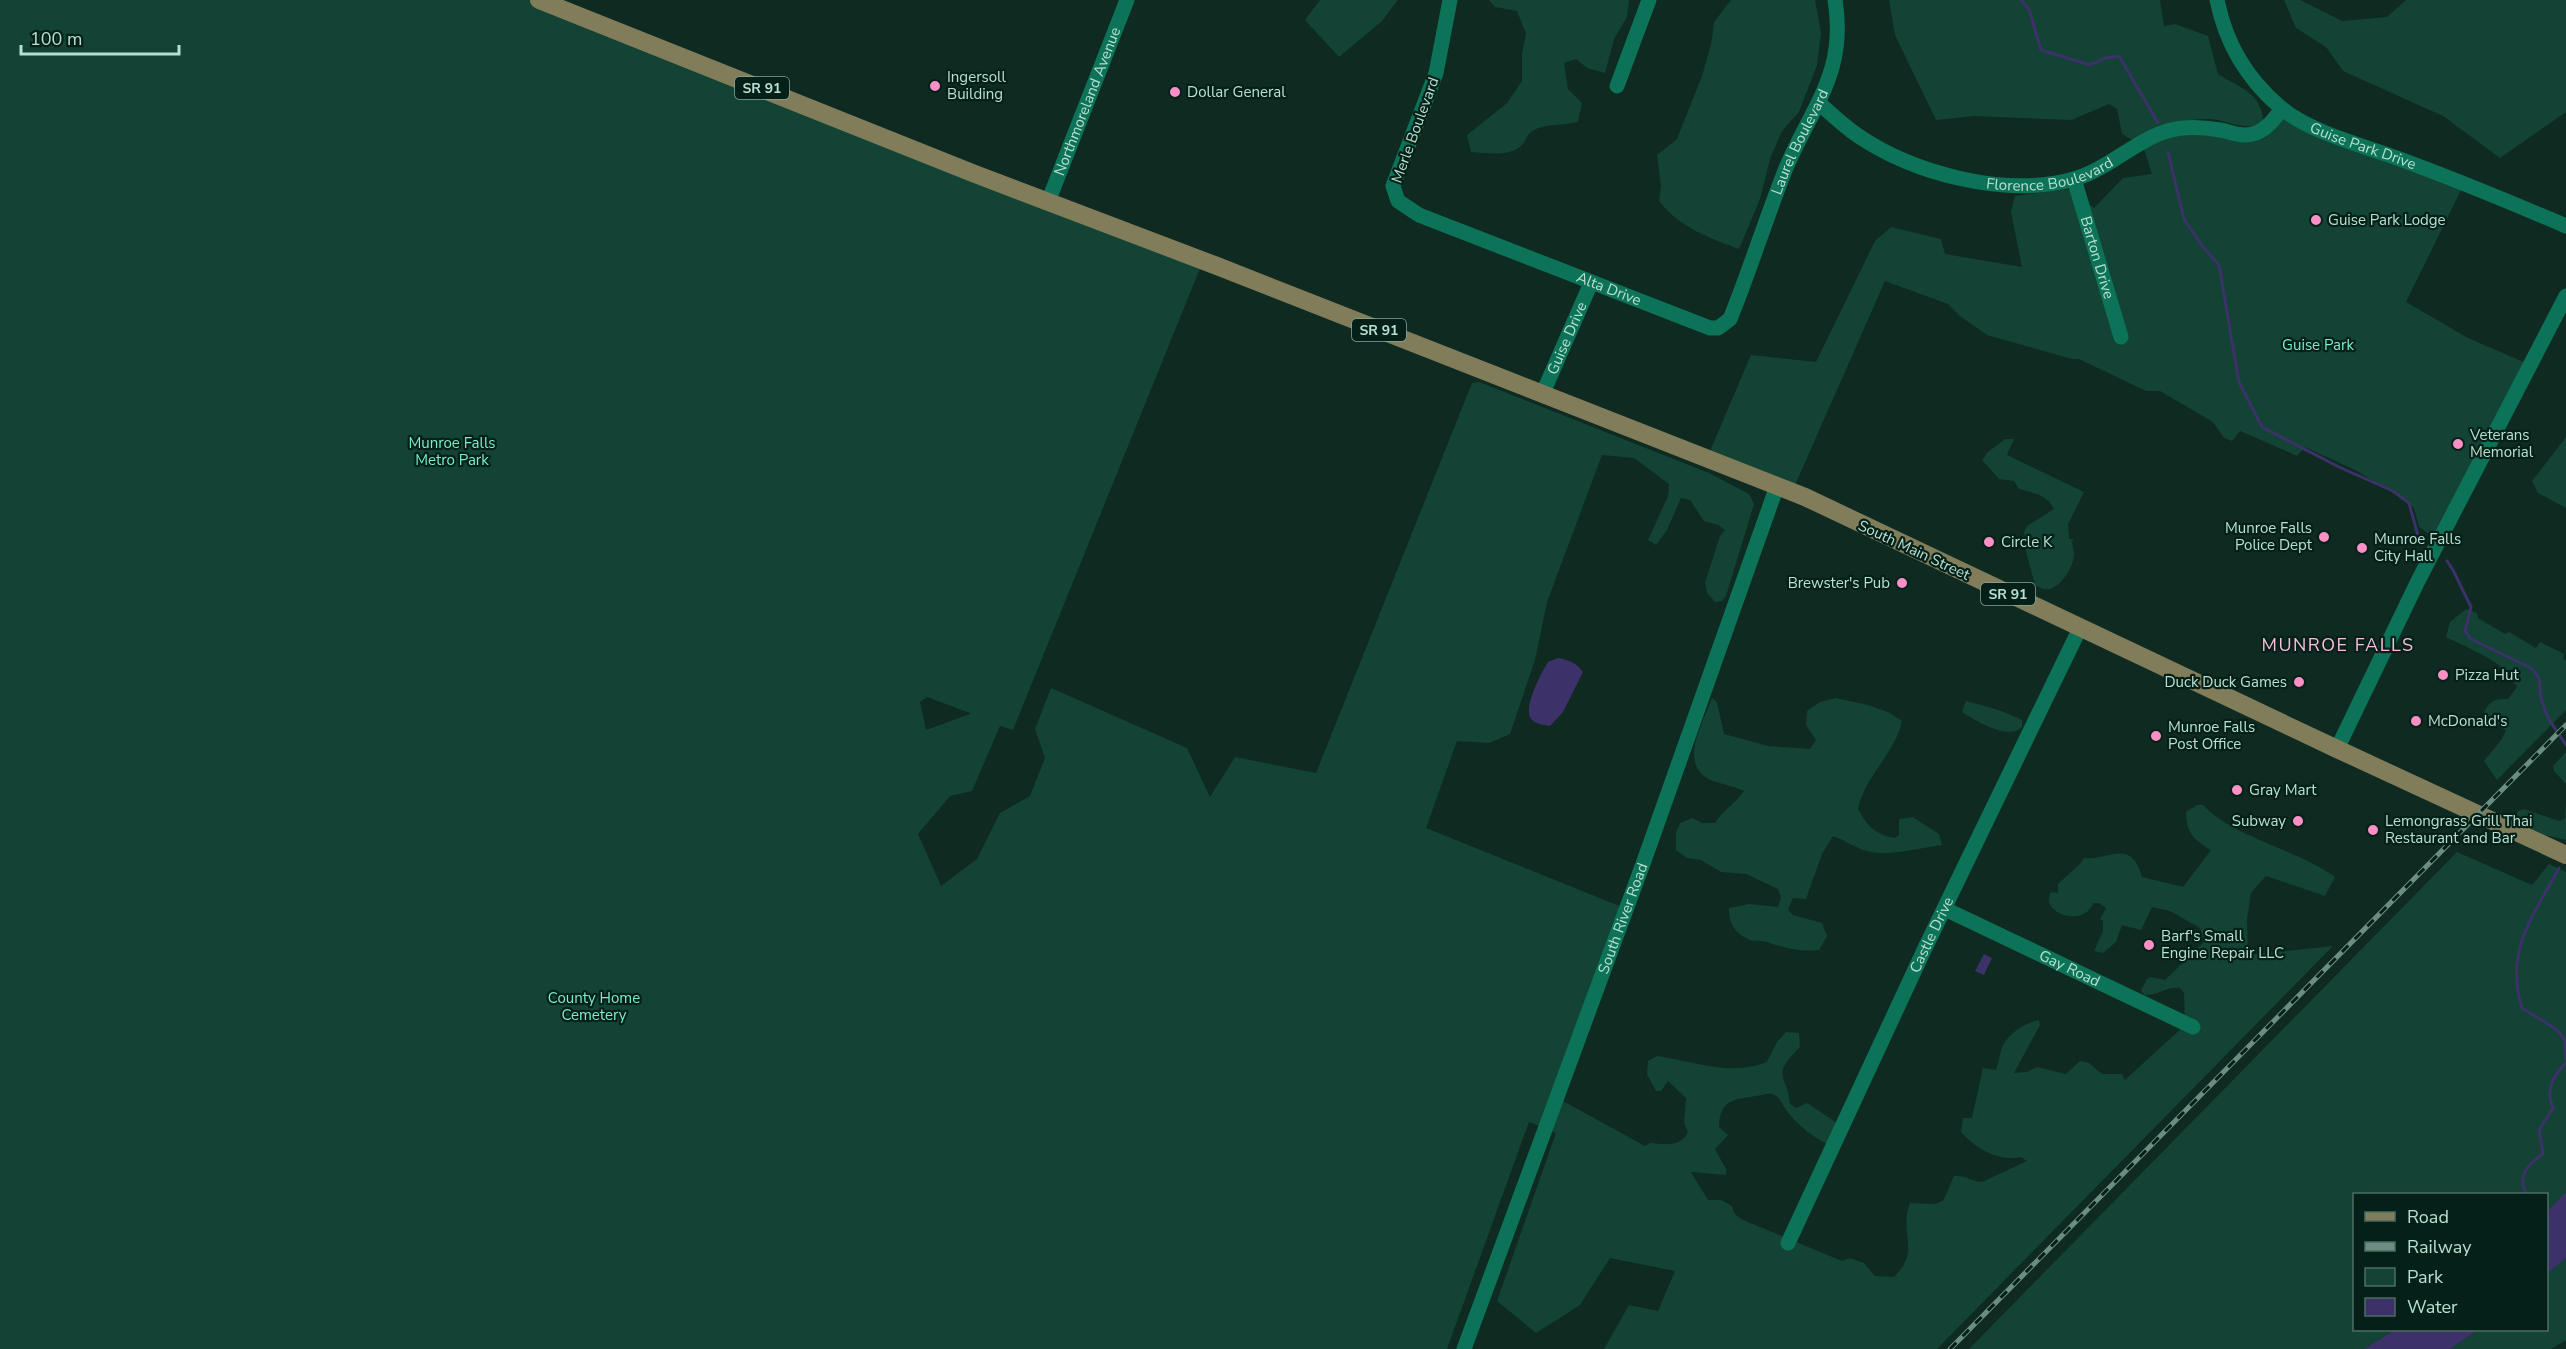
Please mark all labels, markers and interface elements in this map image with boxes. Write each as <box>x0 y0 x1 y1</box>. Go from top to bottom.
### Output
scale bar <box>21 18 178 56</box>
street label: Northmoreland Avenue <box>1049 24 1125 179</box>
text: 100 m <box>30 27 82 51</box>
place label: Ingersoll Building <box>947 67 1006 104</box>
street label: Merle Boulevard <box>1387 74 1443 186</box>
road number: SR 91 <box>735 77 789 99</box>
marker: Ingersoll Building <box>928 79 942 93</box>
place label: Dollar General <box>1187 82 1286 102</box>
marker: Dollar General <box>1168 85 1182 99</box>
street label: Laurel Boulevard <box>1767 86 1833 198</box>
street label: Guise Park Drive <box>2307 117 2419 174</box>
street label: Florence Boulevard <box>1985 152 2117 196</box>
place label: Guise Park Lodge <box>2328 210 2446 230</box>
marker: Guise Park Lodge <box>2309 213 2323 227</box>
street label: Barton Drive <box>2076 214 2119 301</box>
street label: Alta Drive <box>1574 267 1644 310</box>
street label: Guise Drive <box>1542 299 1592 378</box>
road number: SR 91 <box>1352 319 1406 341</box>
park label: Guise Park <box>2282 335 2354 355</box>
place label: Veterans Memorial <box>2469 425 2534 462</box>
park label: Munroe Falls Metro Park <box>408 433 496 470</box>
marker: Veterans Memorial <box>2451 437 2465 451</box>
street label: South Main Street <box>1855 515 1974 585</box>
place label: Munroe Falls Police Dept <box>2225 518 2313 555</box>
place label: Munroe Falls City Hall <box>2374 529 2461 566</box>
marker: Munroe Falls Police Dept <box>2317 530 2331 544</box>
place label: Circle K <box>2001 532 2053 552</box>
marker: Circle K <box>1982 535 1996 549</box>
marker: Munroe Falls City Hall <box>2355 541 2369 555</box>
place label: Brewster's Pub <box>1788 573 1890 593</box>
marker: Brewster's Pub <box>1895 576 1909 590</box>
road number: SR 91 <box>1981 583 2035 605</box>
district label: MUNROE FALLS <box>2262 633 2414 657</box>
place label: Pizza Hut <box>2455 665 2519 685</box>
marker: Pizza Hut <box>2436 668 2450 682</box>
place label: Duck Duck Games <box>2164 672 2287 692</box>
marker: Duck Duck Games <box>2292 675 2306 689</box>
place label: McDonald's <box>2428 711 2507 731</box>
marker: McDonald's <box>2409 714 2423 728</box>
place label: Munroe Falls Post Office <box>2168 717 2255 754</box>
marker: Munroe Falls Post Office <box>2149 729 2163 743</box>
place label: Gray Mart <box>2249 780 2317 800</box>
marker: Gray Mart <box>2230 783 2244 797</box>
place label: Subway <box>2232 811 2286 831</box>
place label: Lemongrass Grill Thai Restaurant and Bar <box>2385 811 2533 848</box>
marker: Subway <box>2291 814 2305 828</box>
marker: Lemongrass Grill Thai Restaurant and Bar <box>2366 823 2380 837</box>
street label: South River Road <box>1593 860 1652 977</box>
street label: Castle Drive <box>1905 893 1958 976</box>
place label: Barf's Small Engine Repair LLC <box>2161 926 2284 963</box>
marker: Barf's Small Engine Repair LLC <box>2142 938 2156 952</box>
street label: Gay Road <box>2036 945 2103 991</box>
park label: County Home Cemetery <box>548 988 640 1025</box>
legend <box>2353 1193 2548 1331</box>
text: Road <box>2407 1205 2449 1229</box>
text: Railway <box>2407 1235 2472 1259</box>
text: Park <box>2407 1265 2444 1289</box>
text: Water <box>2407 1295 2458 1319</box>

